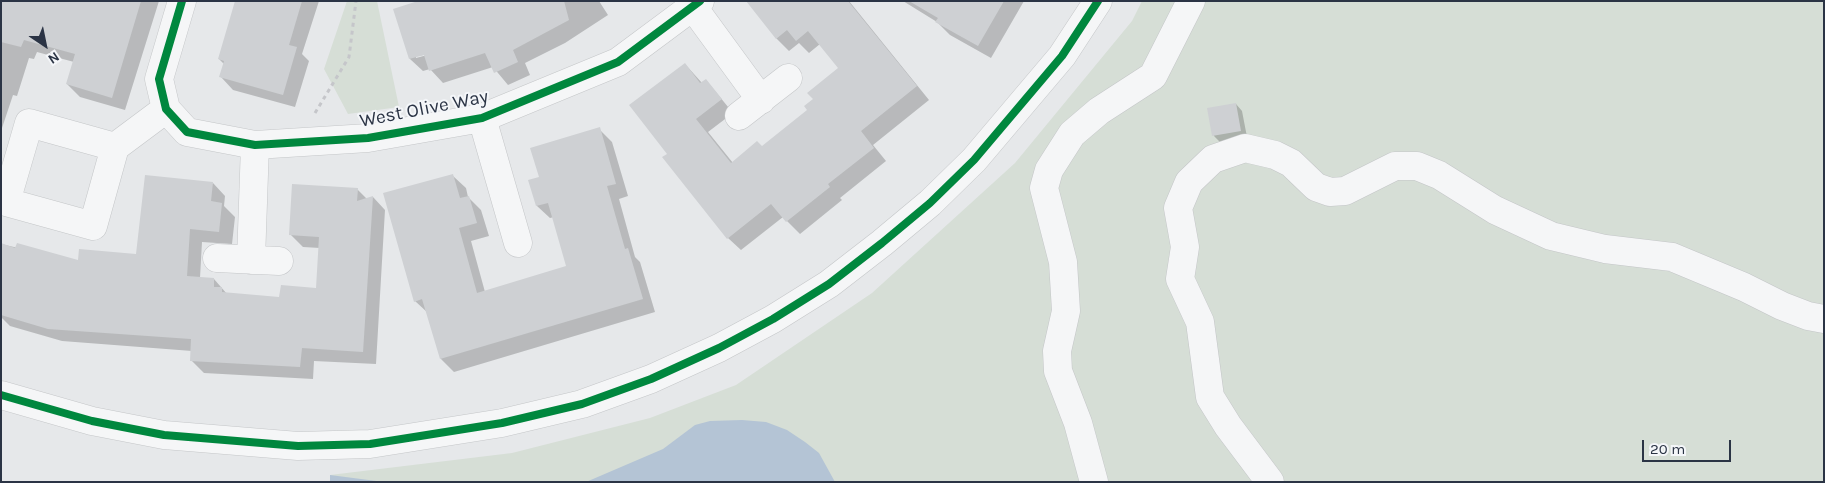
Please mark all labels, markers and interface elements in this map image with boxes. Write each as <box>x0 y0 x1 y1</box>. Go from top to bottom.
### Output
north arrow <box>20 20 70 70</box>
text: N <box>45 48 63 68</box>
street label: West Olive Way <box>358 85 490 133</box>
scale bar <box>1645 430 1734 462</box>
text: 20 m <box>1650 440 1685 458</box>

